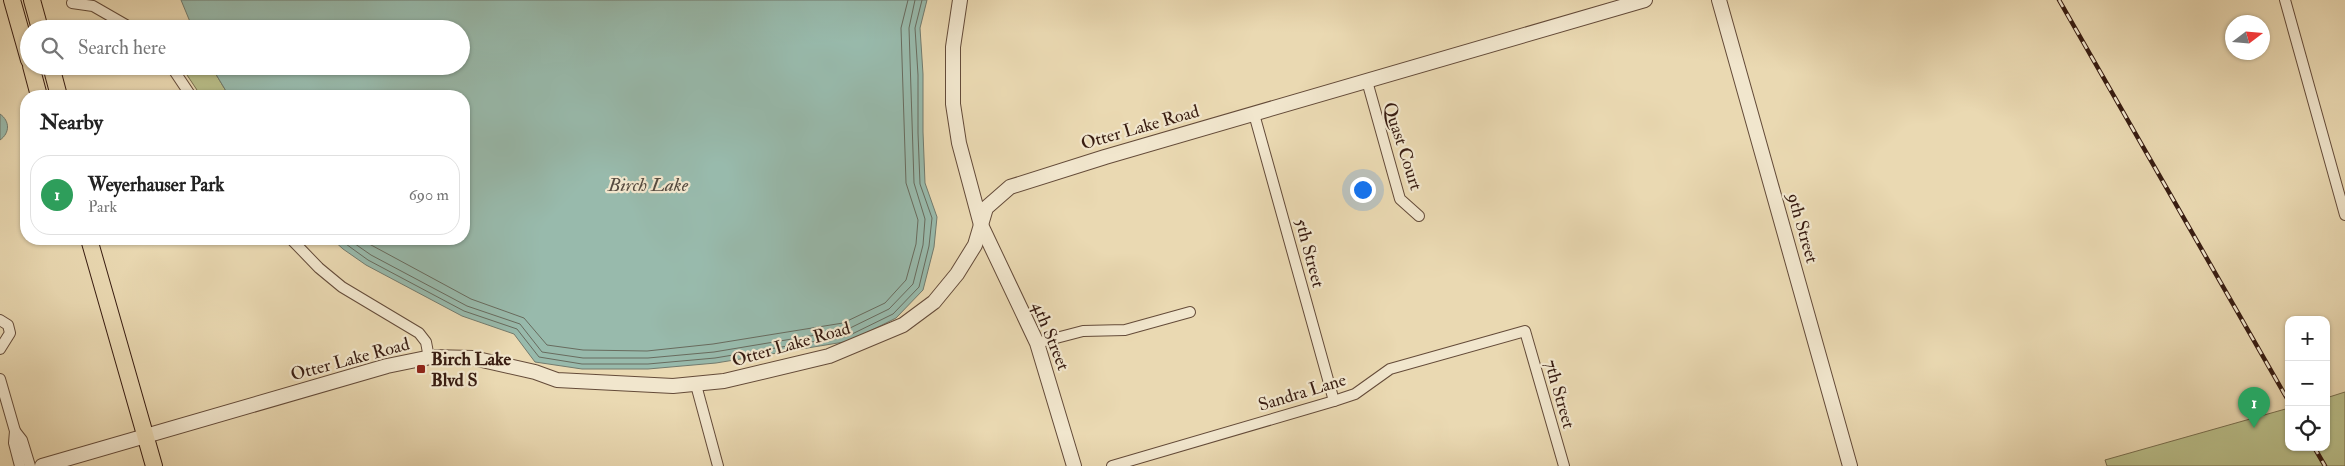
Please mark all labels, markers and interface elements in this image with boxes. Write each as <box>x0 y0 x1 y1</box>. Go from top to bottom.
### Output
north arrow <box>2225 15 2270 60</box>
search box <box>20 20 470 75</box>
icon: search <box>38 34 66 62</box>
text: Search here <box>78 36 166 60</box>
street label: Quast Court <box>1377 99 1428 193</box>
street label: Otter Lake Road <box>1078 100 1202 155</box>
text: Nearby <box>40 109 103 136</box>
text: Weyerhauser Park <box>88 173 224 197</box>
water label: Birch Lake <box>607 173 689 197</box>
your location <box>1350 177 1376 203</box>
text: 1 <box>54 185 60 205</box>
text: 690 m <box>409 185 449 205</box>
street label: 9th Street <box>1781 189 1823 266</box>
text: Park <box>88 197 117 217</box>
street label: 5th Street <box>1289 216 1330 290</box>
street label: 4th Street <box>1026 298 1075 374</box>
map controls <box>2285 316 2330 451</box>
button: + <box>2285 316 2330 361</box>
street label: Otter Lake Road <box>729 317 853 372</box>
street label: Otter Lake Road <box>288 333 412 386</box>
place label: Birch Lake Blvd S <box>431 348 511 392</box>
street label: 7th Street <box>1539 357 1580 431</box>
button: − <box>2285 361 2330 406</box>
marker: Birch Lake Blvd S <box>415 363 427 375</box>
street label: Sandra Lane <box>1255 368 1349 417</box>
pin: 1 <box>2238 387 2270 428</box>
button: locate <box>2285 406 2330 451</box>

